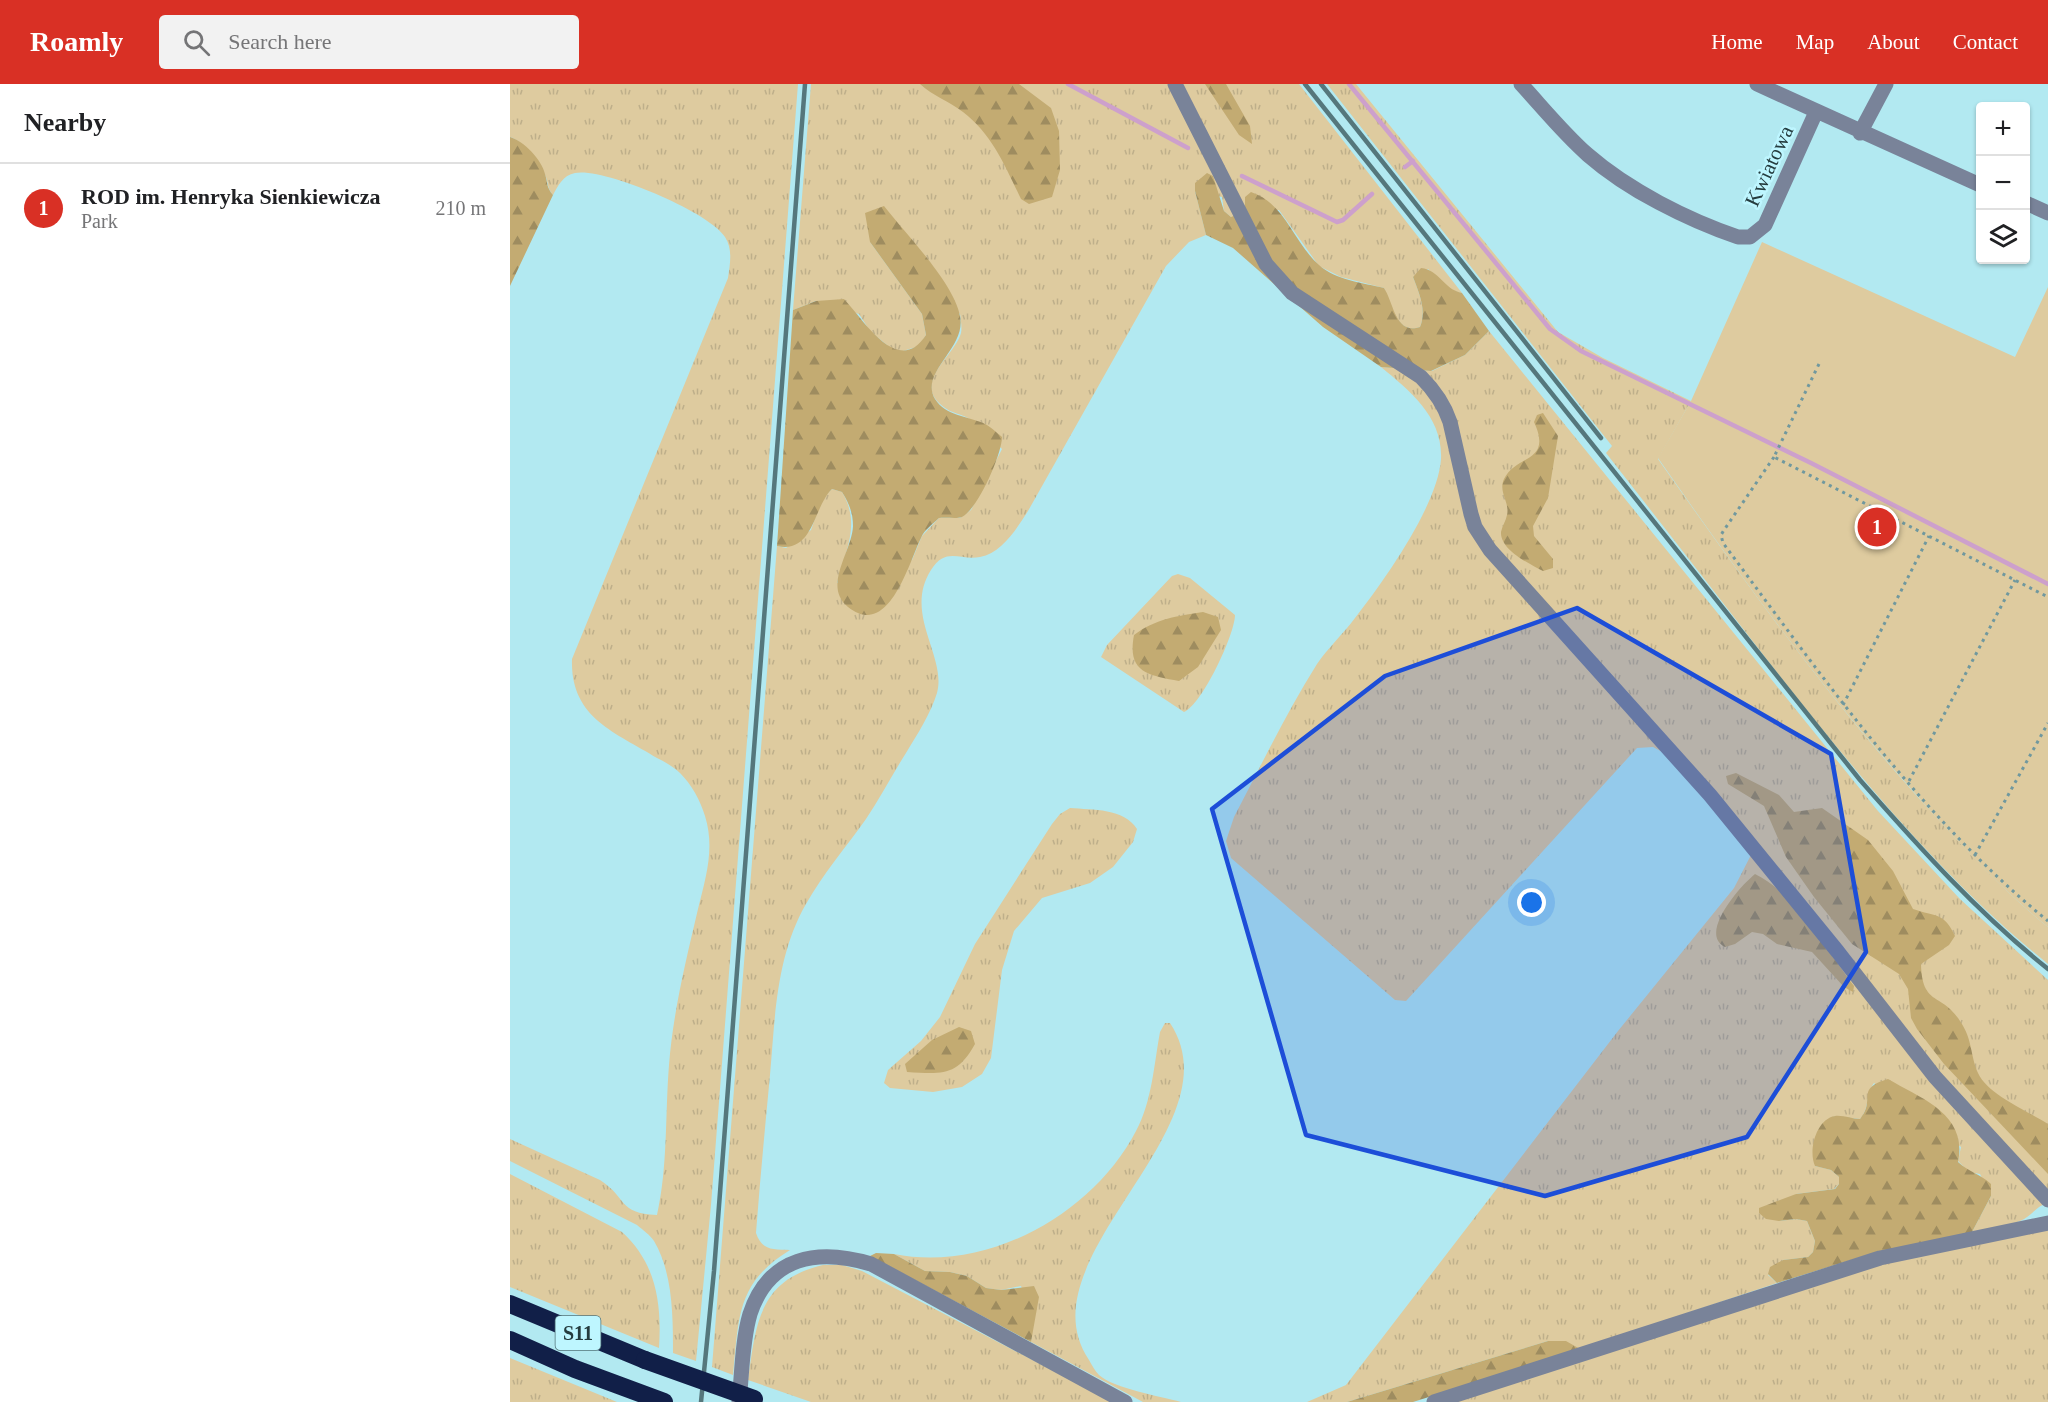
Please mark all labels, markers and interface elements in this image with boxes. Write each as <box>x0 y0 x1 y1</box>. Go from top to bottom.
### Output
search box <box>159 15 579 69</box>
text: Roamly <box>30 26 123 57</box>
icon: search <box>180 26 213 59</box>
text: Search here <box>228 29 332 54</box>
text: Home <box>1711 30 1763 54</box>
text: Map <box>1796 30 1834 54</box>
text: About <box>1867 30 1920 54</box>
text: Contact <box>1953 30 2018 54</box>
map controls <box>1976 102 2030 264</box>
button: + <box>1976 102 2030 156</box>
text: Nearby <box>24 108 106 137</box>
street label: Kwiatowa <box>1740 121 1798 210</box>
button: − <box>1976 156 2030 210</box>
text: ROD im. Henryka Sienkiewicza <box>81 184 380 209</box>
text: 1 <box>39 197 49 219</box>
text: 210 m <box>435 197 486 219</box>
text: Park <box>81 210 118 232</box>
button: layers <box>1976 210 2030 264</box>
pin: 1 <box>1858 504 1896 550</box>
your location <box>1517 888 1546 917</box>
road number: S11 <box>556 1316 600 1350</box>

